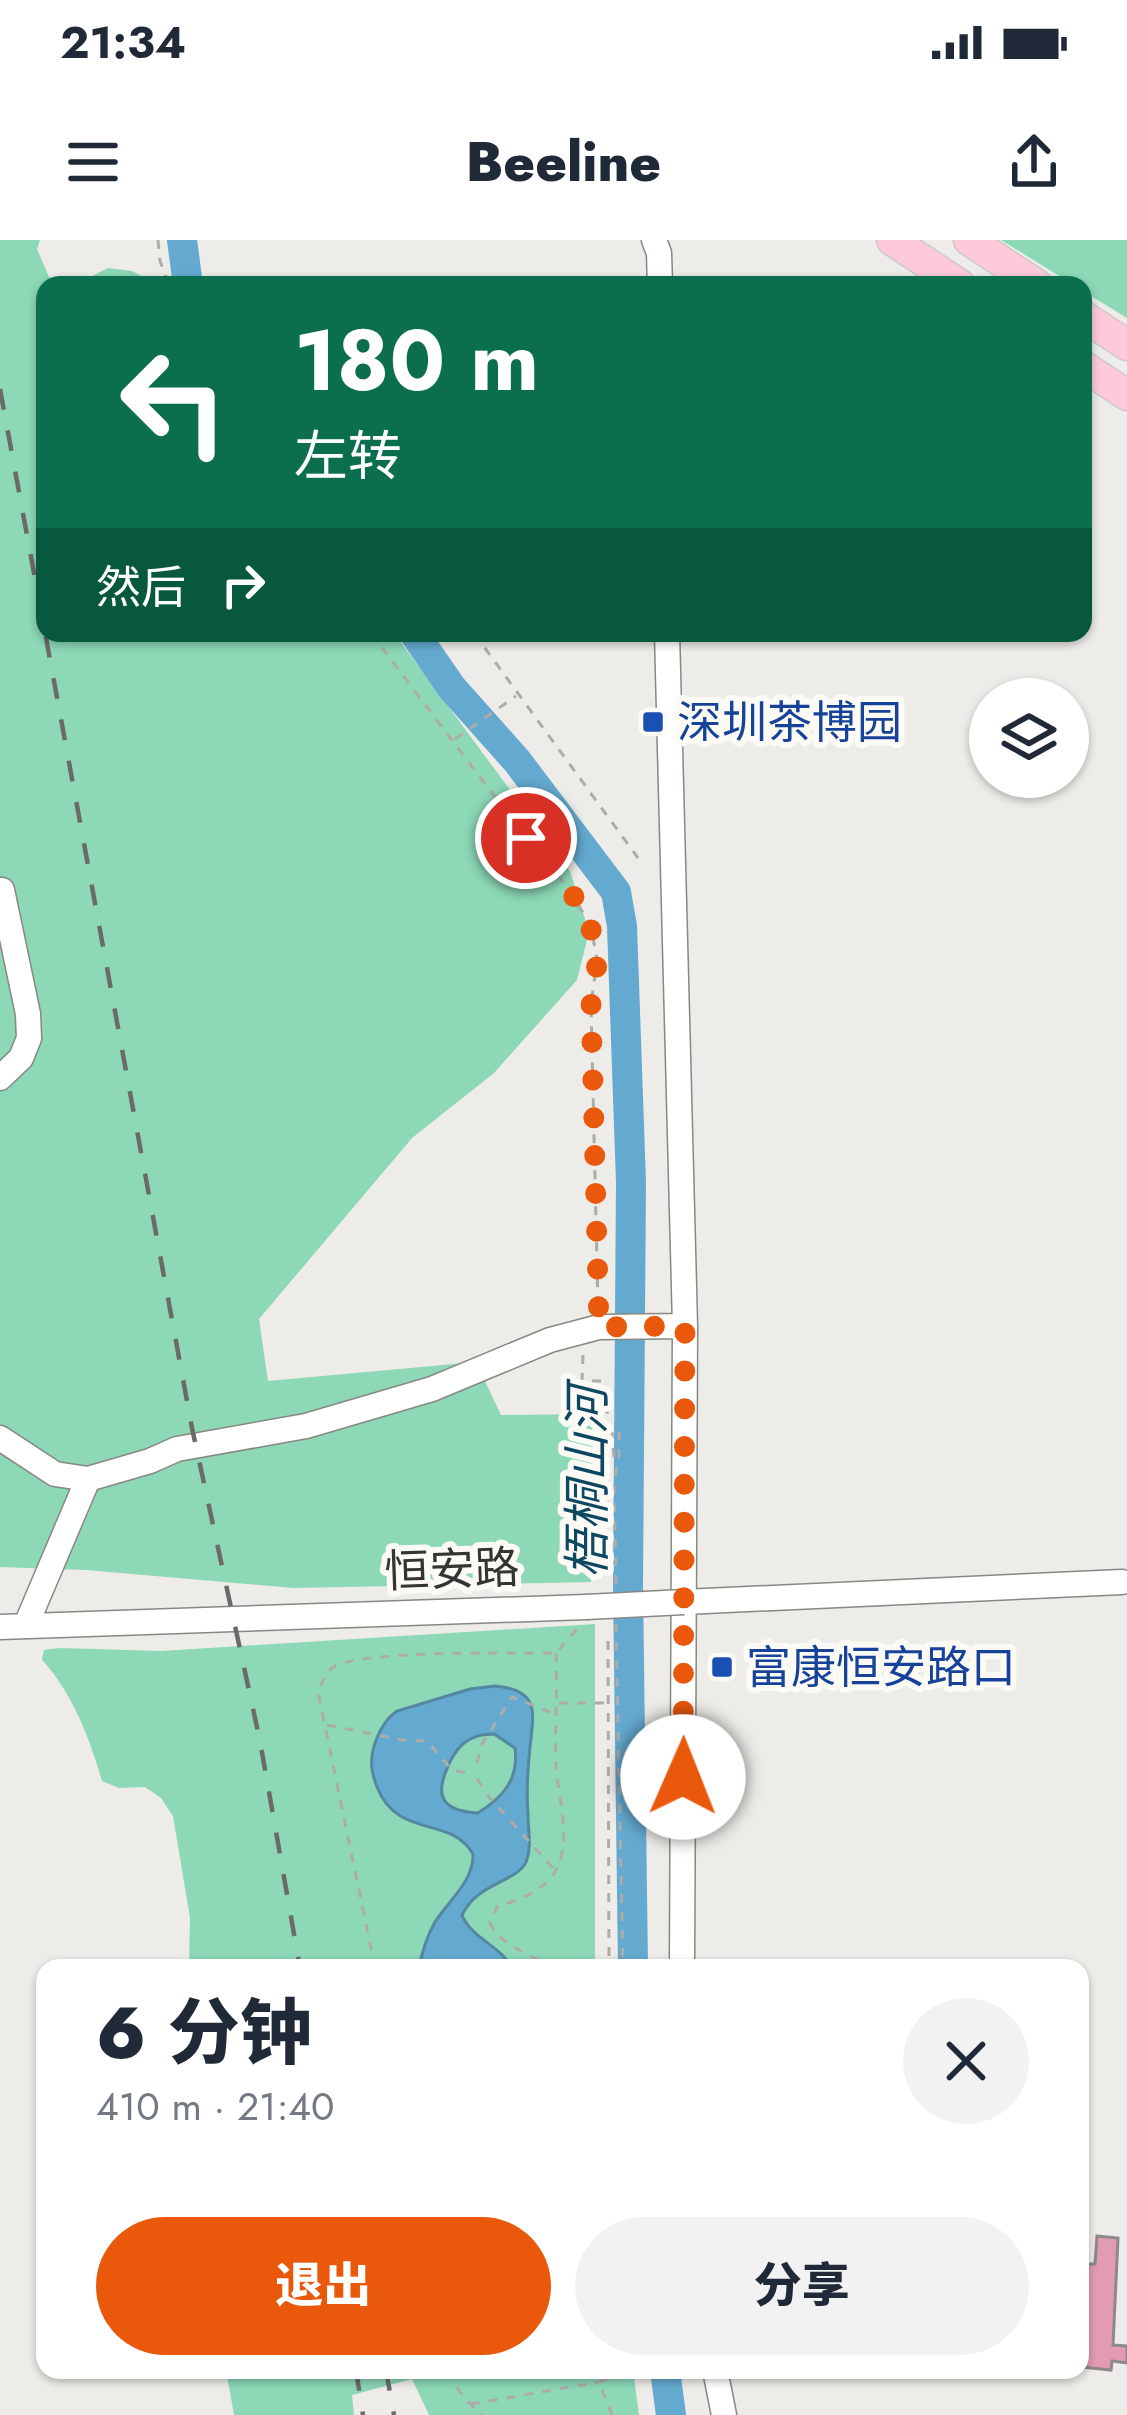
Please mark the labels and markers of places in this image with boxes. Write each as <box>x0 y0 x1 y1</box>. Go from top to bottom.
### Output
place label: 深圳茶博园 <box>677 690 902 755</box>
marker: 深圳茶博园 <box>640 709 666 735</box>
pin <box>475 787 577 889</box>
place label: 富康恒安路口 <box>746 1635 1016 1700</box>
marker: 富康恒安路口 <box>709 1654 735 1680</box>

